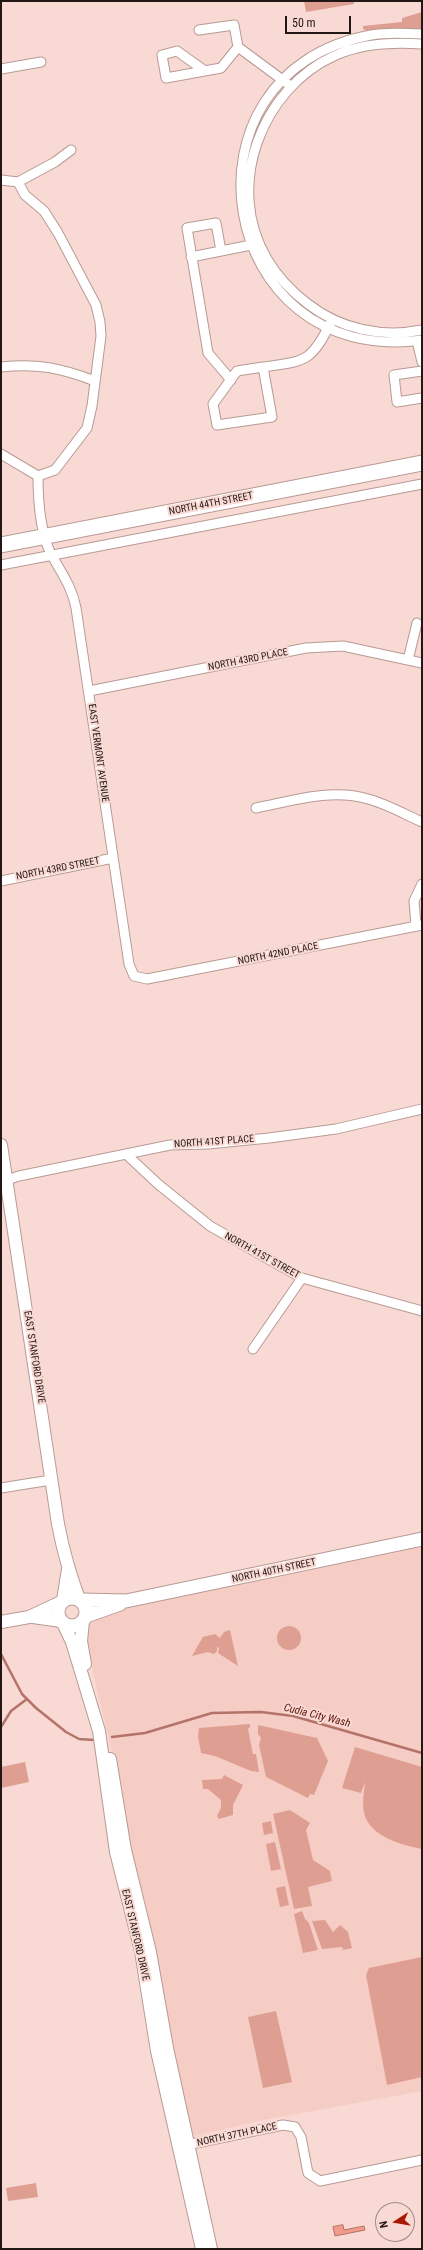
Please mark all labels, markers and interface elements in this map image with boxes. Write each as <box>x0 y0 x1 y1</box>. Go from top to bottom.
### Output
scale bar <box>287 8 353 34</box>
text: 50 m <box>292 16 316 30</box>
street label: NORTH 44TH STREET <box>168 490 254 518</box>
street label: NORTH 43RD PLACE <box>207 646 289 674</box>
street label: EAST VERMONT AVENUE <box>85 703 111 803</box>
street label: NORTH 43RD STREET <box>15 855 101 883</box>
street label: NORTH 42ND PLACE <box>237 940 319 968</box>
street label: NORTH 41ST PLACE <box>174 1133 254 1151</box>
street label: NORTH 41ST STREET <box>222 1230 302 1282</box>
street label: EAST STANFORD DRIVE <box>21 1310 47 1404</box>
street label: NORTH 40TH STREET <box>231 1556 317 1586</box>
water label: Cudia City Wash <box>282 1701 352 1731</box>
street label: EAST STANFORD DRIVE <box>119 1888 151 1982</box>
street label: NORTH 37TH PLACE <box>196 2121 278 2149</box>
north arrow <box>375 2202 415 2242</box>
text: N <box>377 2220 391 2229</box>

